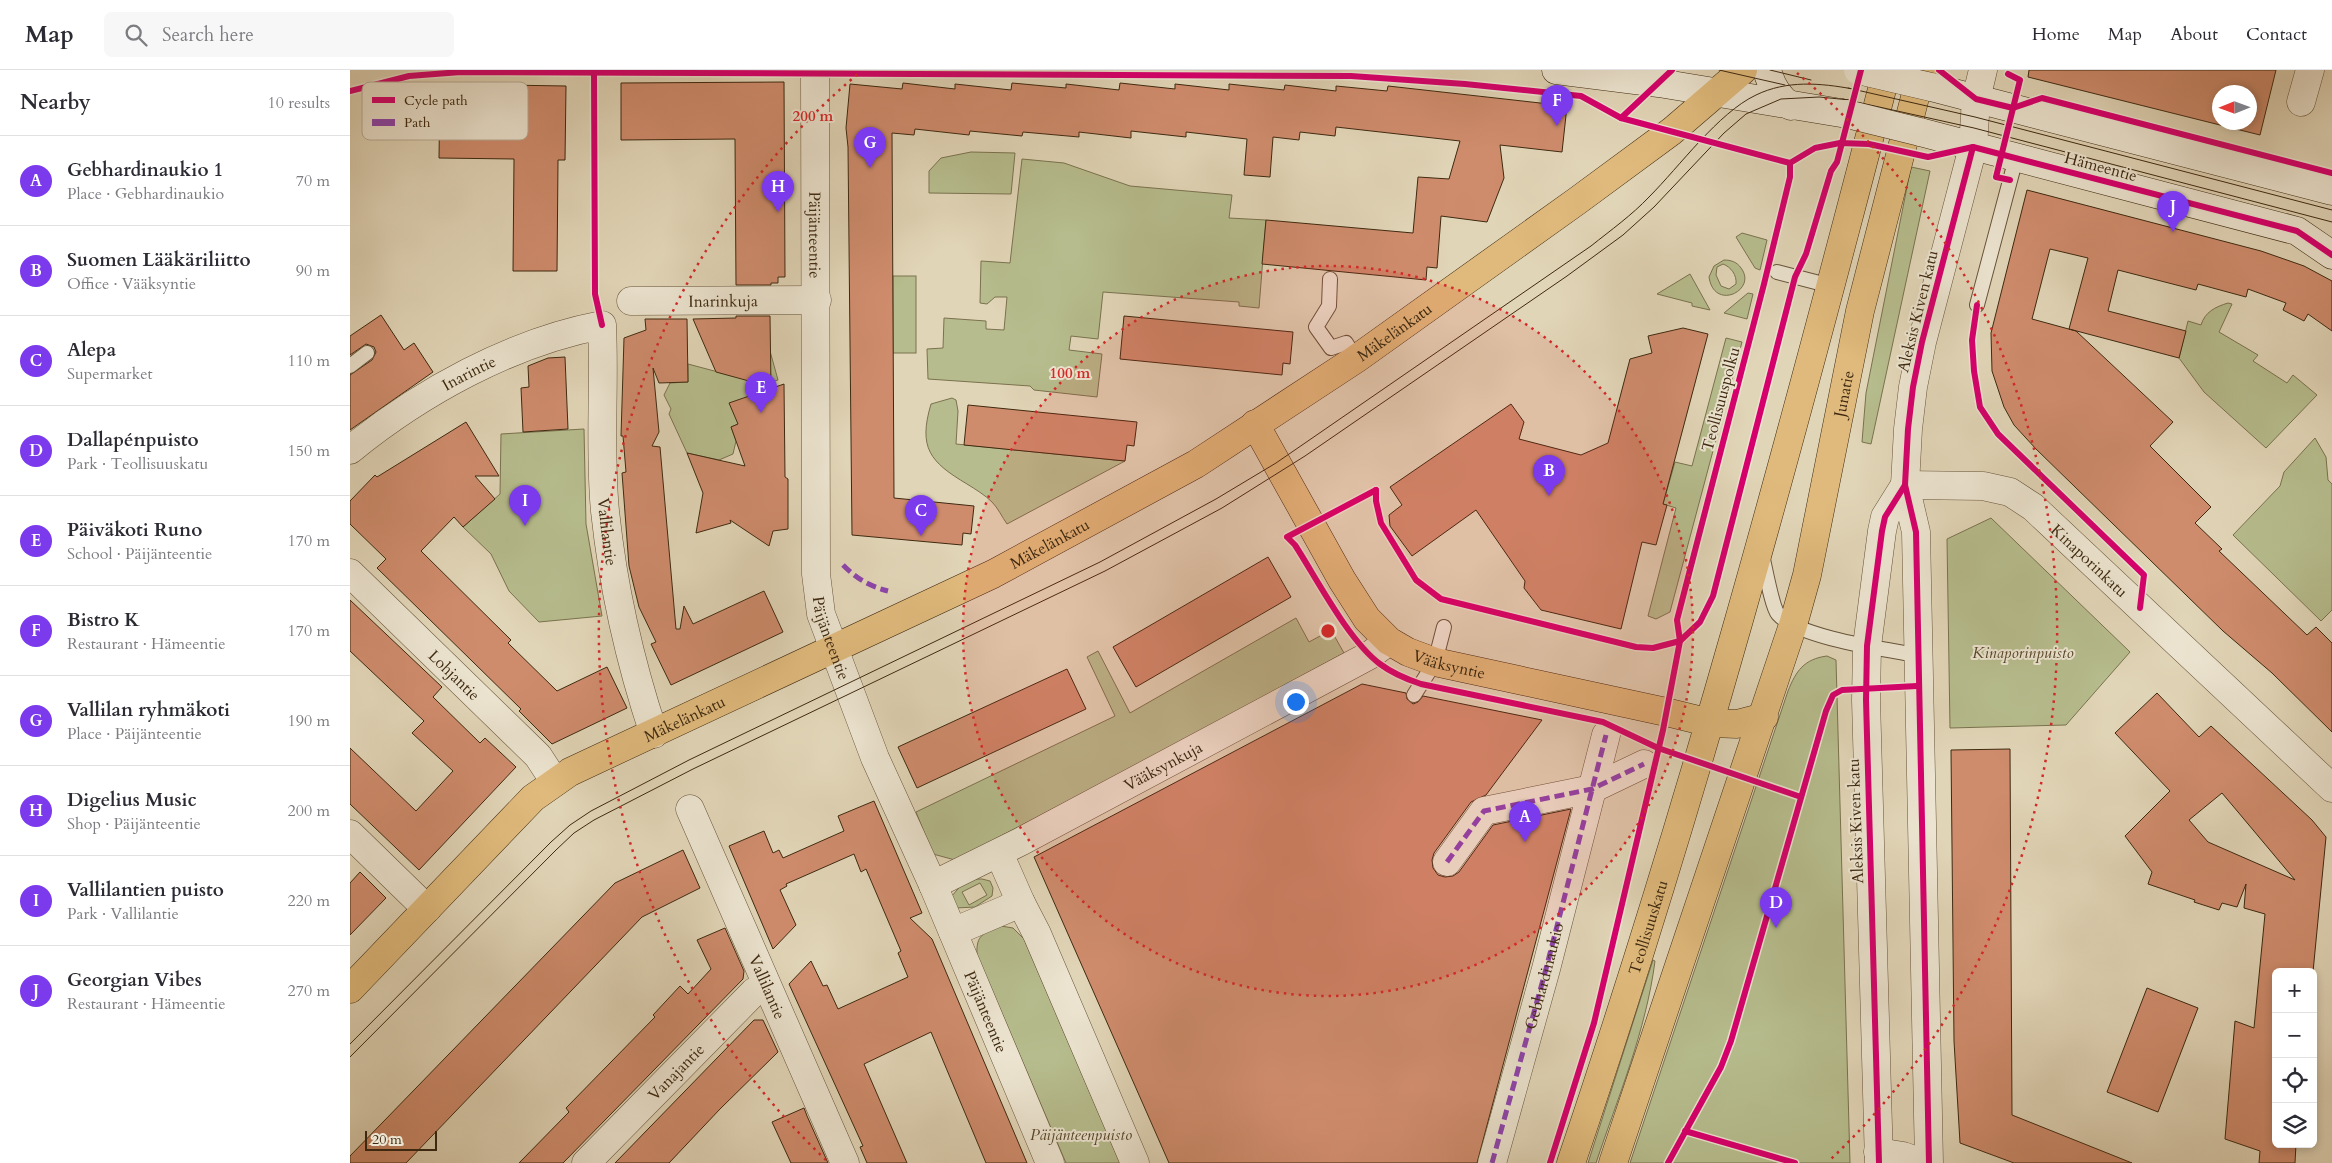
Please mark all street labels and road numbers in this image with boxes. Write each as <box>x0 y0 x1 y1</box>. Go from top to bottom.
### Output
street label: Hämeentie <box>2062 147 2140 187</box>
street label: Päijänteentie <box>803 191 825 279</box>
street label: Aleksis Kiven katu <box>1892 248 1944 375</box>
street label: Inarinkuja <box>688 290 758 313</box>
street label: Mäkelänkatu <box>1353 298 1437 367</box>
street label: Teollisuuspolku <box>1696 344 1746 454</box>
street label: Inarintie <box>438 351 500 396</box>
street label: Junatie <box>1829 369 1860 421</box>
street label: Vallilantie <box>592 497 622 567</box>
street label: Mäkelänkatu <box>1006 514 1094 575</box>
street label: Kinaporinkatu <box>2046 519 2133 603</box>
street label: Päijänteentie <box>807 595 855 683</box>
street label: Lohjantie <box>423 645 485 706</box>
street label: Vääksyntie <box>1409 645 1487 685</box>
street label: Mäkelänkatu <box>640 691 729 748</box>
street label: Vääksynkuja <box>1120 737 1207 797</box>
street label: Aleksis Kiven katu <box>1843 758 1869 884</box>
street label: Teollisuuskatu <box>1623 877 1674 977</box>
street label: Gebhardinaukio <box>1520 920 1569 1032</box>
street label: Vallilantie <box>743 951 791 1023</box>
street label: Päijänteentie <box>958 967 1012 1056</box>
street label: Vanajantie <box>643 1039 710 1106</box>

